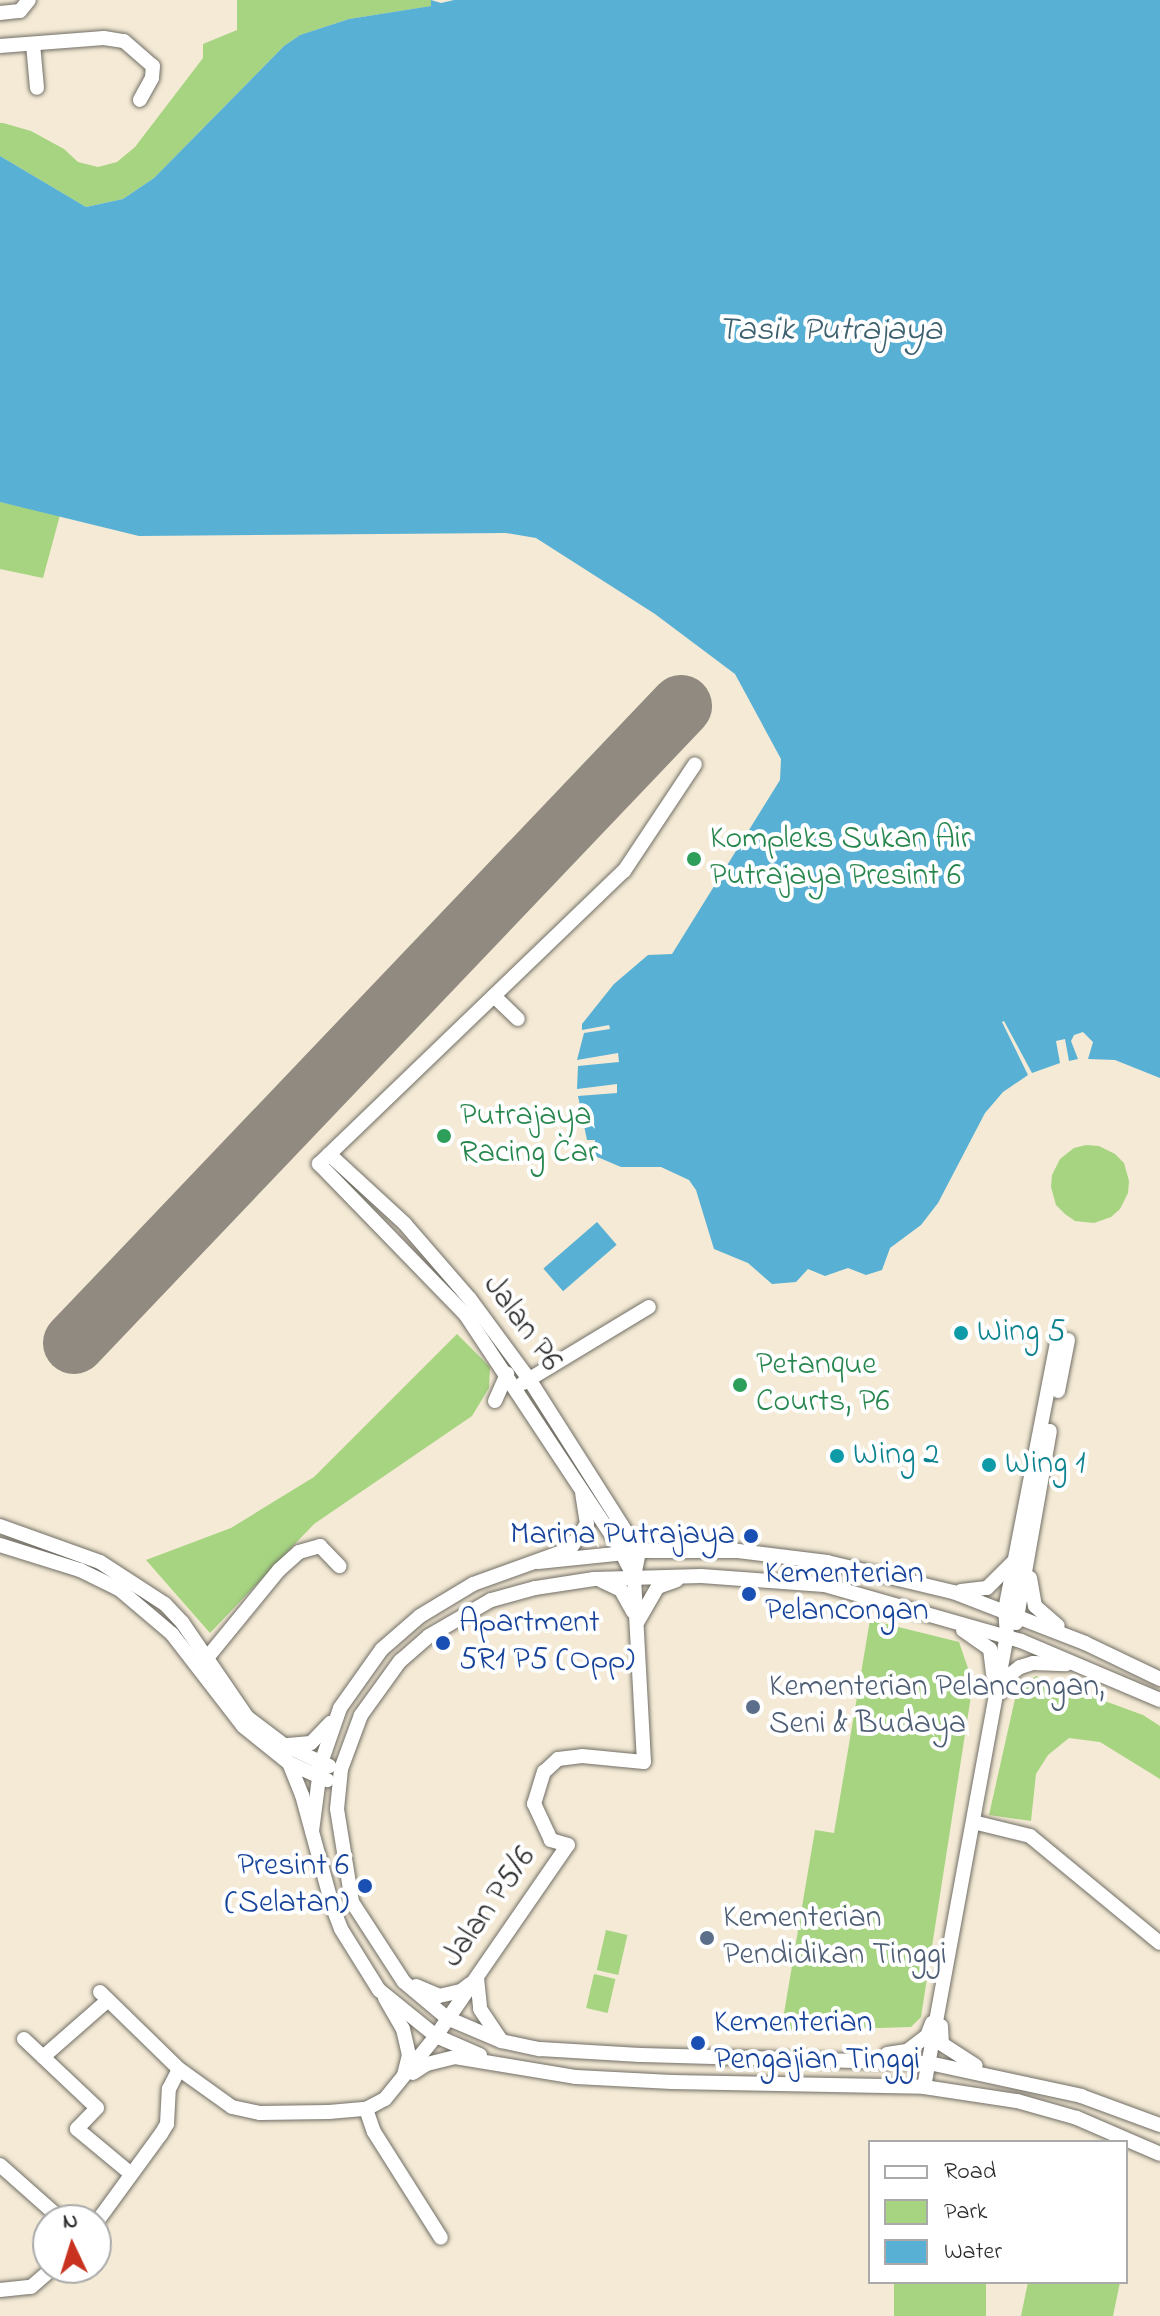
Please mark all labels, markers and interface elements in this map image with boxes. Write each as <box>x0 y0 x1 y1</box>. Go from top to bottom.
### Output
water label: Tasik Putrajaya <box>718 312 942 352</box>
place label: Kompleks Sukan Air Putrajaya Presint 6 <box>710 822 971 897</box>
marker: Kompleks Sukan Air Putrajaya Presint 6 <box>685 850 703 868</box>
place label: Putrajaya Racing Car <box>460 1099 598 1174</box>
marker: Putrajaya Racing Car <box>435 1127 453 1145</box>
street label: Jalan P6 <box>473 1268 569 1380</box>
place label: Wing 5 <box>977 1314 1066 1352</box>
marker: Wing 5 <box>952 1324 970 1342</box>
place label: Petanque Courts, P6 <box>756 1348 890 1423</box>
marker: Petanque Courts, P6 <box>731 1376 749 1394</box>
place label: Wing 2 <box>853 1437 939 1475</box>
place label: Wing 1 <box>1005 1446 1086 1484</box>
marker: Wing 2 <box>828 1447 846 1465</box>
marker: Wing 1 <box>980 1456 998 1474</box>
place label: Marina Putrajaya <box>510 1517 735 1555</box>
marker: Marina Putrajaya <box>742 1527 760 1545</box>
place label: Kementerian Pelancongan <box>765 1557 928 1632</box>
marker: Kementerian Pelancongan <box>740 1585 758 1603</box>
place label: Apartment 5R1 P5 (Opp) <box>459 1606 635 1681</box>
marker: Apartment 5R1 P5 (Opp) <box>434 1634 452 1652</box>
place label: Kementerian Pelancongan, Seni & Budaya <box>769 1670 1105 1745</box>
marker: Kementerian Pelancongan, Seni & Budaya <box>744 1698 762 1716</box>
street label: Jalan P5/6 <box>435 1840 545 1976</box>
place label: Presint 6 (Selatan) <box>225 1849 349 1924</box>
marker: Presint 6 (Selatan) <box>356 1877 374 1895</box>
place label: Kementerian Pendidikan Tinggi <box>723 1901 947 1976</box>
marker: Kementerian Pendidikan Tinggi <box>698 1929 716 1947</box>
place label: Kementerian Pengajian Tinggi <box>714 2006 920 2081</box>
marker: Kementerian Pengajian Tinggi <box>689 2034 707 2052</box>
legend <box>868 2140 1128 2284</box>
text: Road <box>944 2155 996 2190</box>
text: Park <box>944 2195 987 2230</box>
north arrow <box>32 2204 112 2284</box>
text: N <box>62 2206 79 2239</box>
text: Water <box>944 2235 1002 2270</box>

